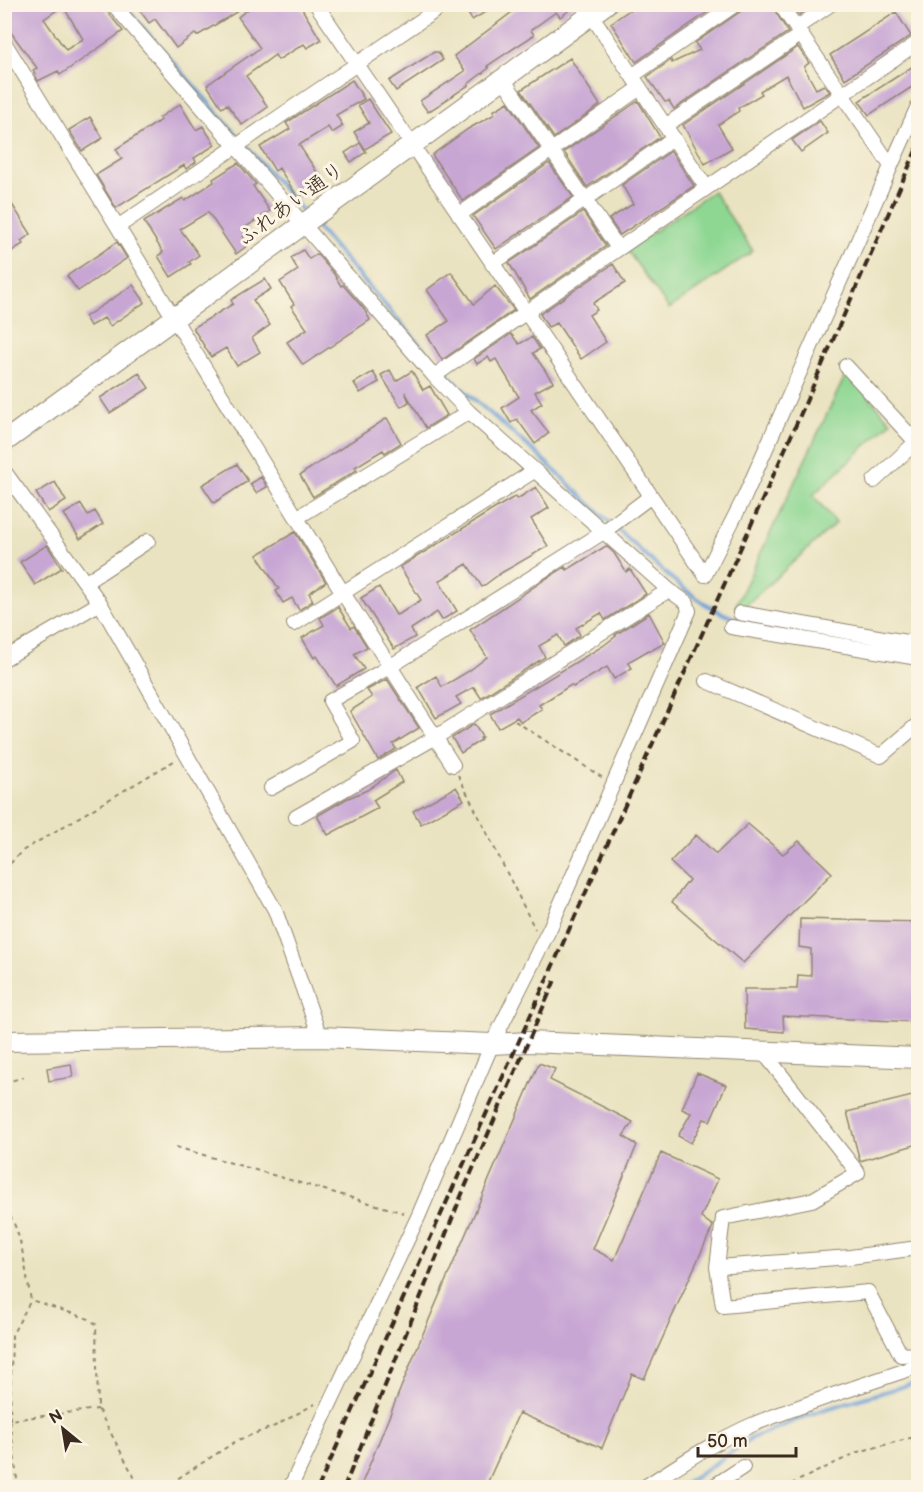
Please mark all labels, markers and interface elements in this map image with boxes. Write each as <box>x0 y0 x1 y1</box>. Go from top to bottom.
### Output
street label: ふれあい通り <box>233 157 349 251</box>
north arrow <box>33 1399 93 1459</box>
text: N <box>46 1406 66 1429</box>
scale bar <box>698 1420 796 1458</box>
text: 50 m <box>707 1431 748 1452</box>

